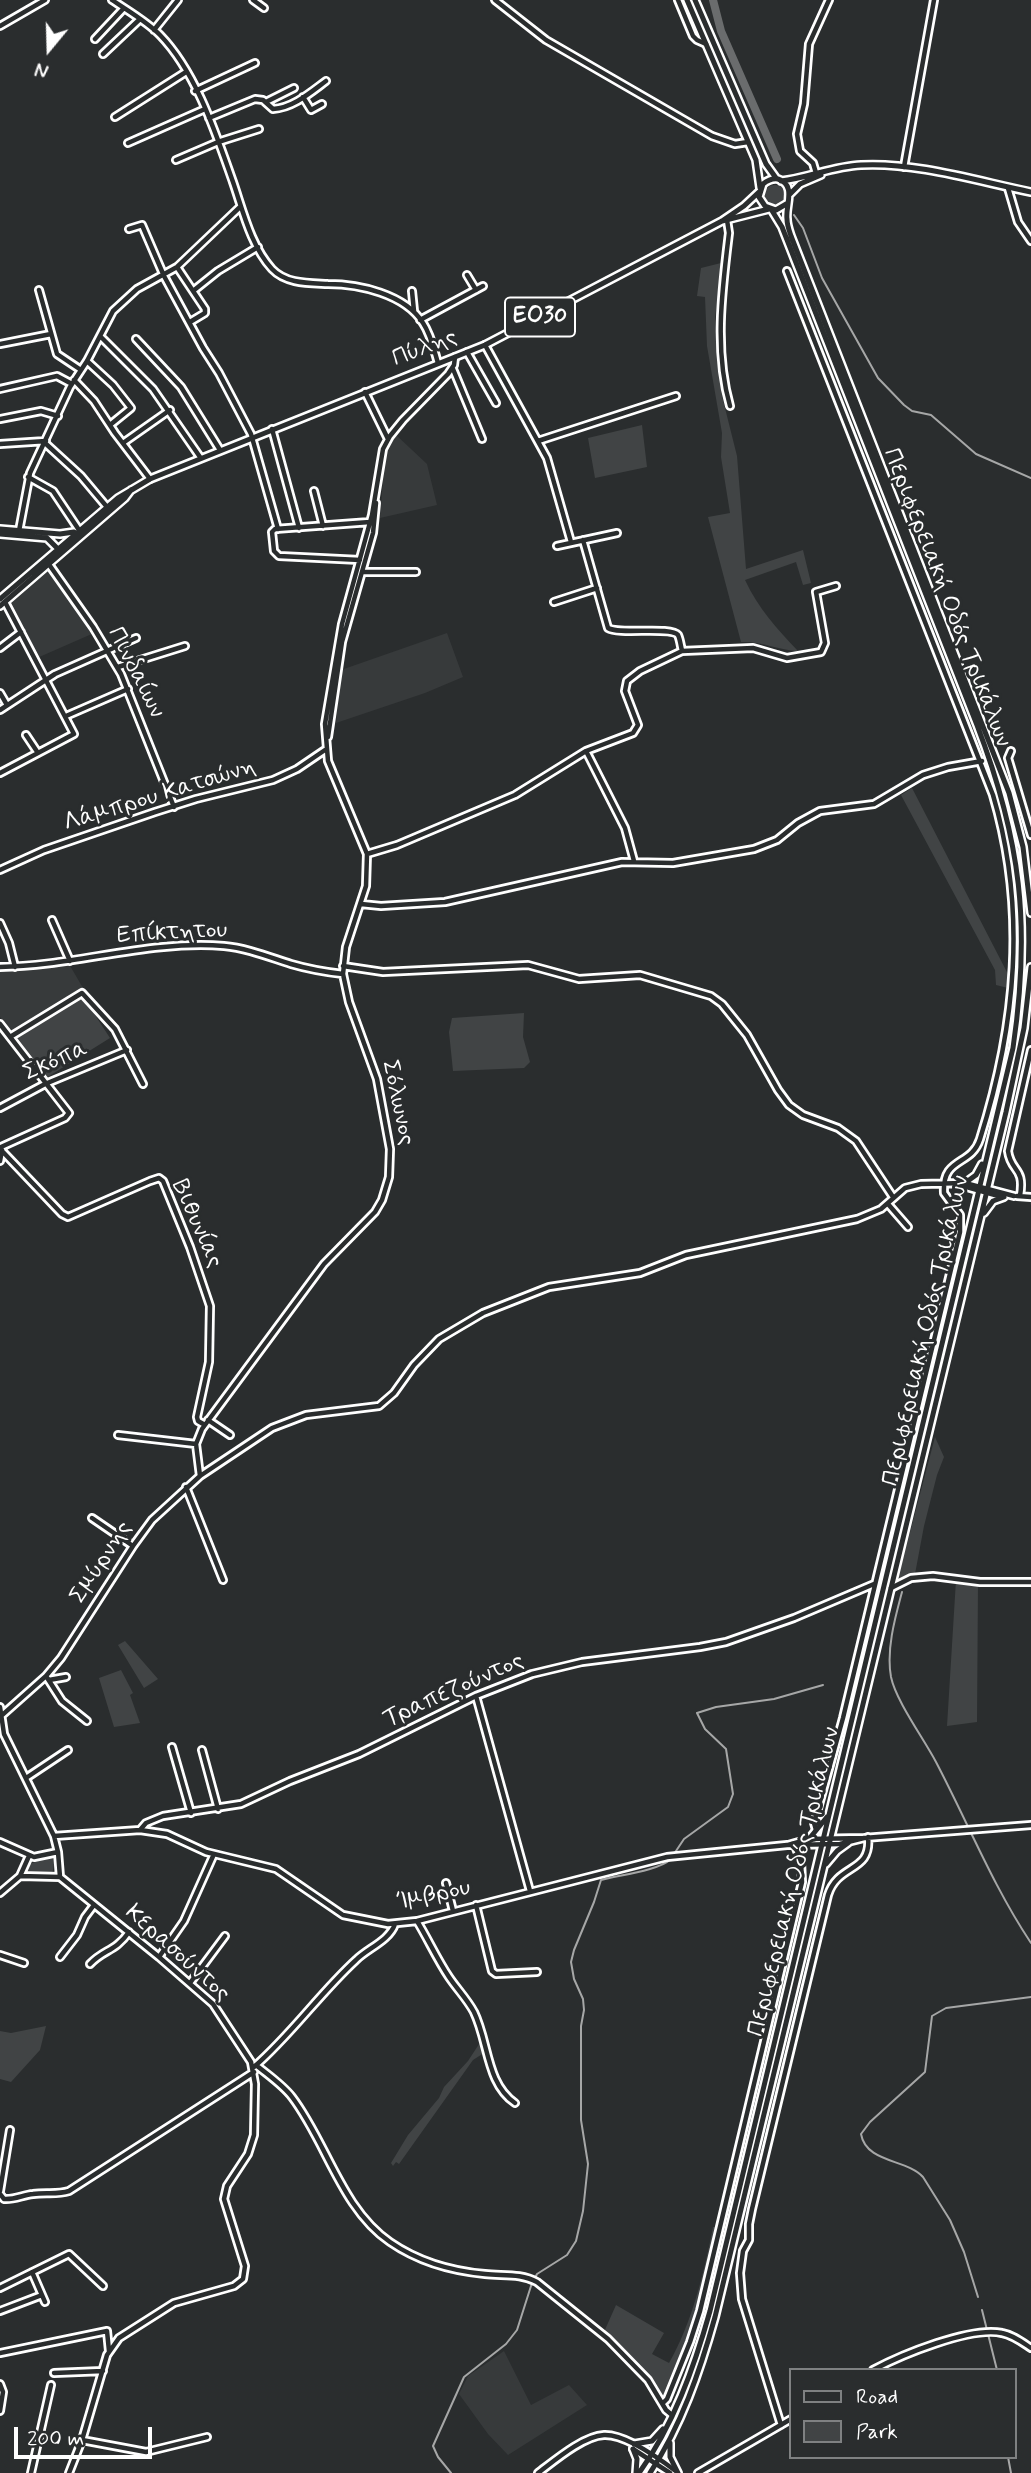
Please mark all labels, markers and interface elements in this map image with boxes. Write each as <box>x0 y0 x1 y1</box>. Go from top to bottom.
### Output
north arrow <box>14 14 84 84</box>
text: N <box>32 55 52 83</box>
road number: ΕΟ30 <box>505 298 575 336</box>
street label: Πύλης <box>388 324 462 374</box>
street label: Περιφερειακή Οδός Τρικάλων <box>876 445 1016 751</box>
street label: Πινδαίων <box>100 623 170 723</box>
street label: Λάμπρου Κατσώνη <box>60 753 260 839</box>
street label: Επίκτητου <box>116 917 228 951</box>
street label: Σκόπα <box>19 1035 93 1089</box>
street label: Σόλωνος <box>374 1058 420 1148</box>
street label: Περιφερειακή Οδός Τρικάλων <box>877 1173 977 1489</box>
street label: Βιθυνίας <box>164 1175 228 1273</box>
street label: Σμύρνης <box>65 1516 139 1610</box>
street label: Τραπεζούντος <box>379 1647 529 1735</box>
street label: Περιφερειακή Οδός Τρικάλων <box>743 1724 847 2040</box>
street label: Ίμβρου <box>395 1874 473 1918</box>
street label: Κερασούντος <box>118 1899 236 2009</box>
legend <box>790 2368 1017 2459</box>
text: Road <box>856 2383 898 2411</box>
scale bar <box>18 2414 156 2458</box>
text: Park <box>856 2418 898 2446</box>
text: 200 m <box>27 2425 84 2453</box>

